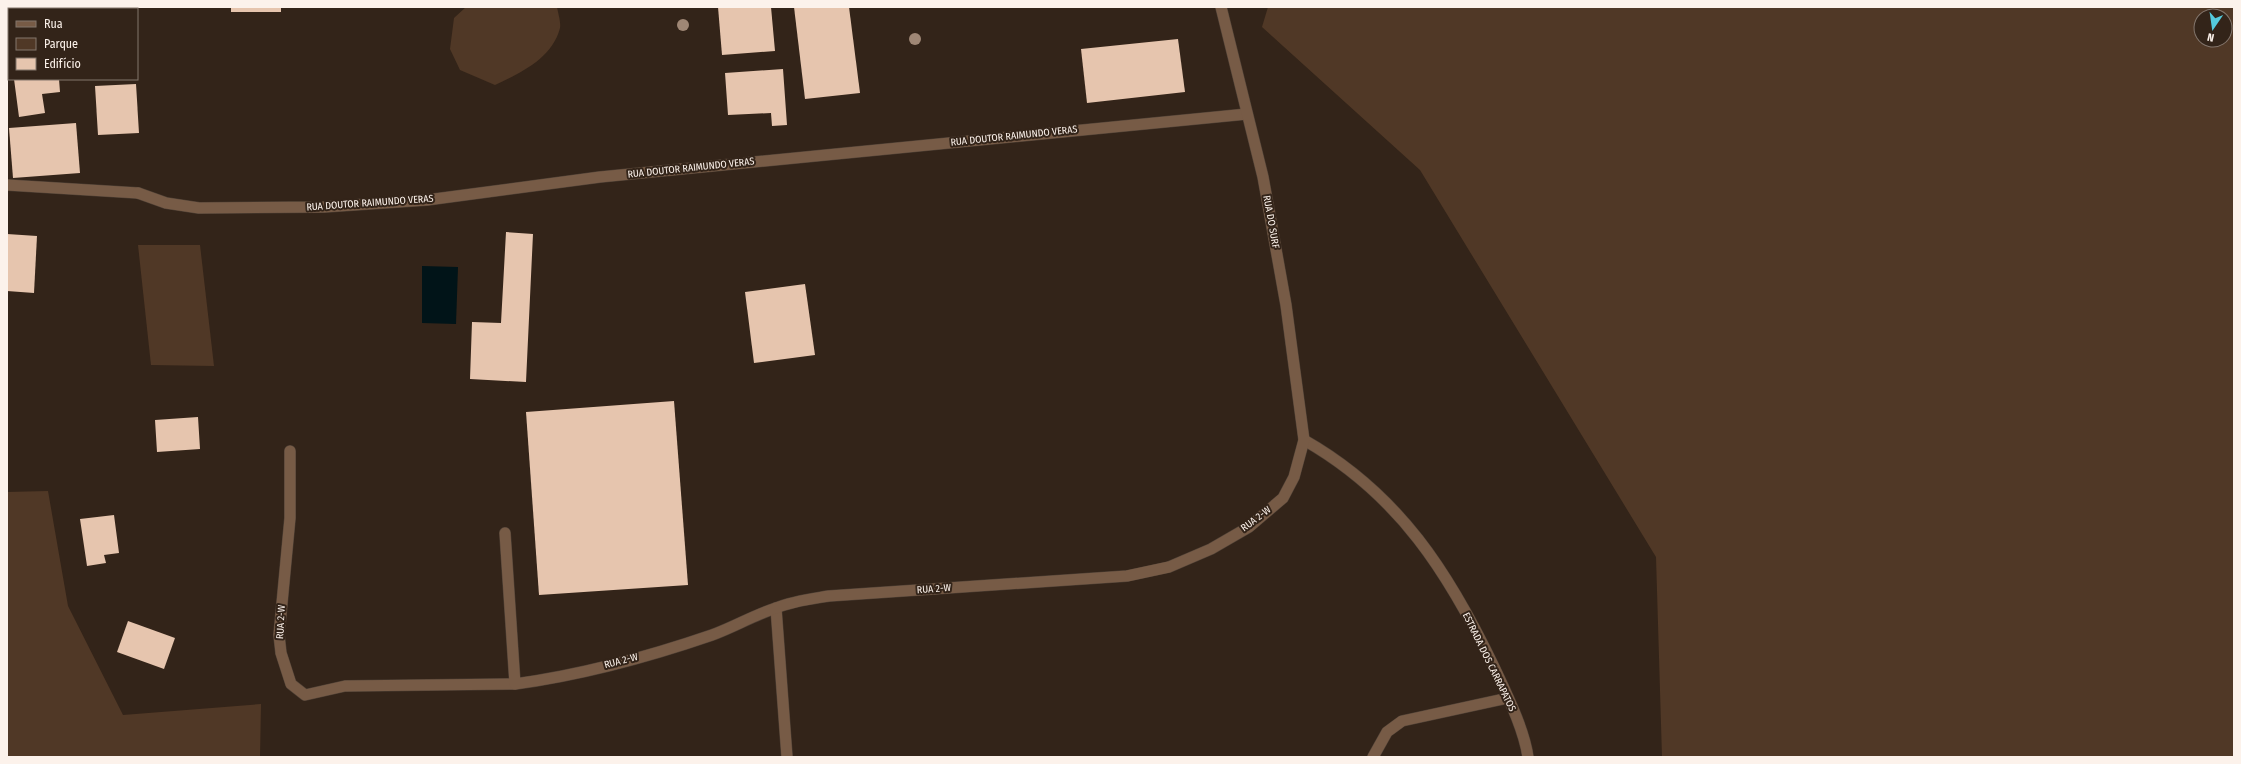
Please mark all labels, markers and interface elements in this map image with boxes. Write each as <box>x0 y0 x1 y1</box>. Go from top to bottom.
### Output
legend <box>8 8 138 80</box>
north arrow <box>2193 8 2233 48</box>
text: Rua <box>44 17 63 31</box>
text: N <box>2206 30 2216 44</box>
text: Parque <box>44 37 78 51</box>
text: Edifício <box>44 57 81 71</box>
street label: RUA DOUTOR RAIMUNDO VERAS <box>950 123 1078 149</box>
street label: RUA DOUTOR RAIMUNDO VERAS <box>627 155 755 181</box>
street label: RUA DOUTOR RAIMUNDO VERAS <box>306 193 434 213</box>
street label: RUA DO SURF <box>1260 194 1282 250</box>
street label: RUA 2-W <box>1239 504 1274 534</box>
street label: RUA 2-W <box>916 582 952 596</box>
street label: RUA 2-W <box>274 604 288 639</box>
street label: ESTRADA DOS CARRAPATOS <box>1460 610 1518 714</box>
street label: RUA 2-W <box>603 651 640 671</box>

